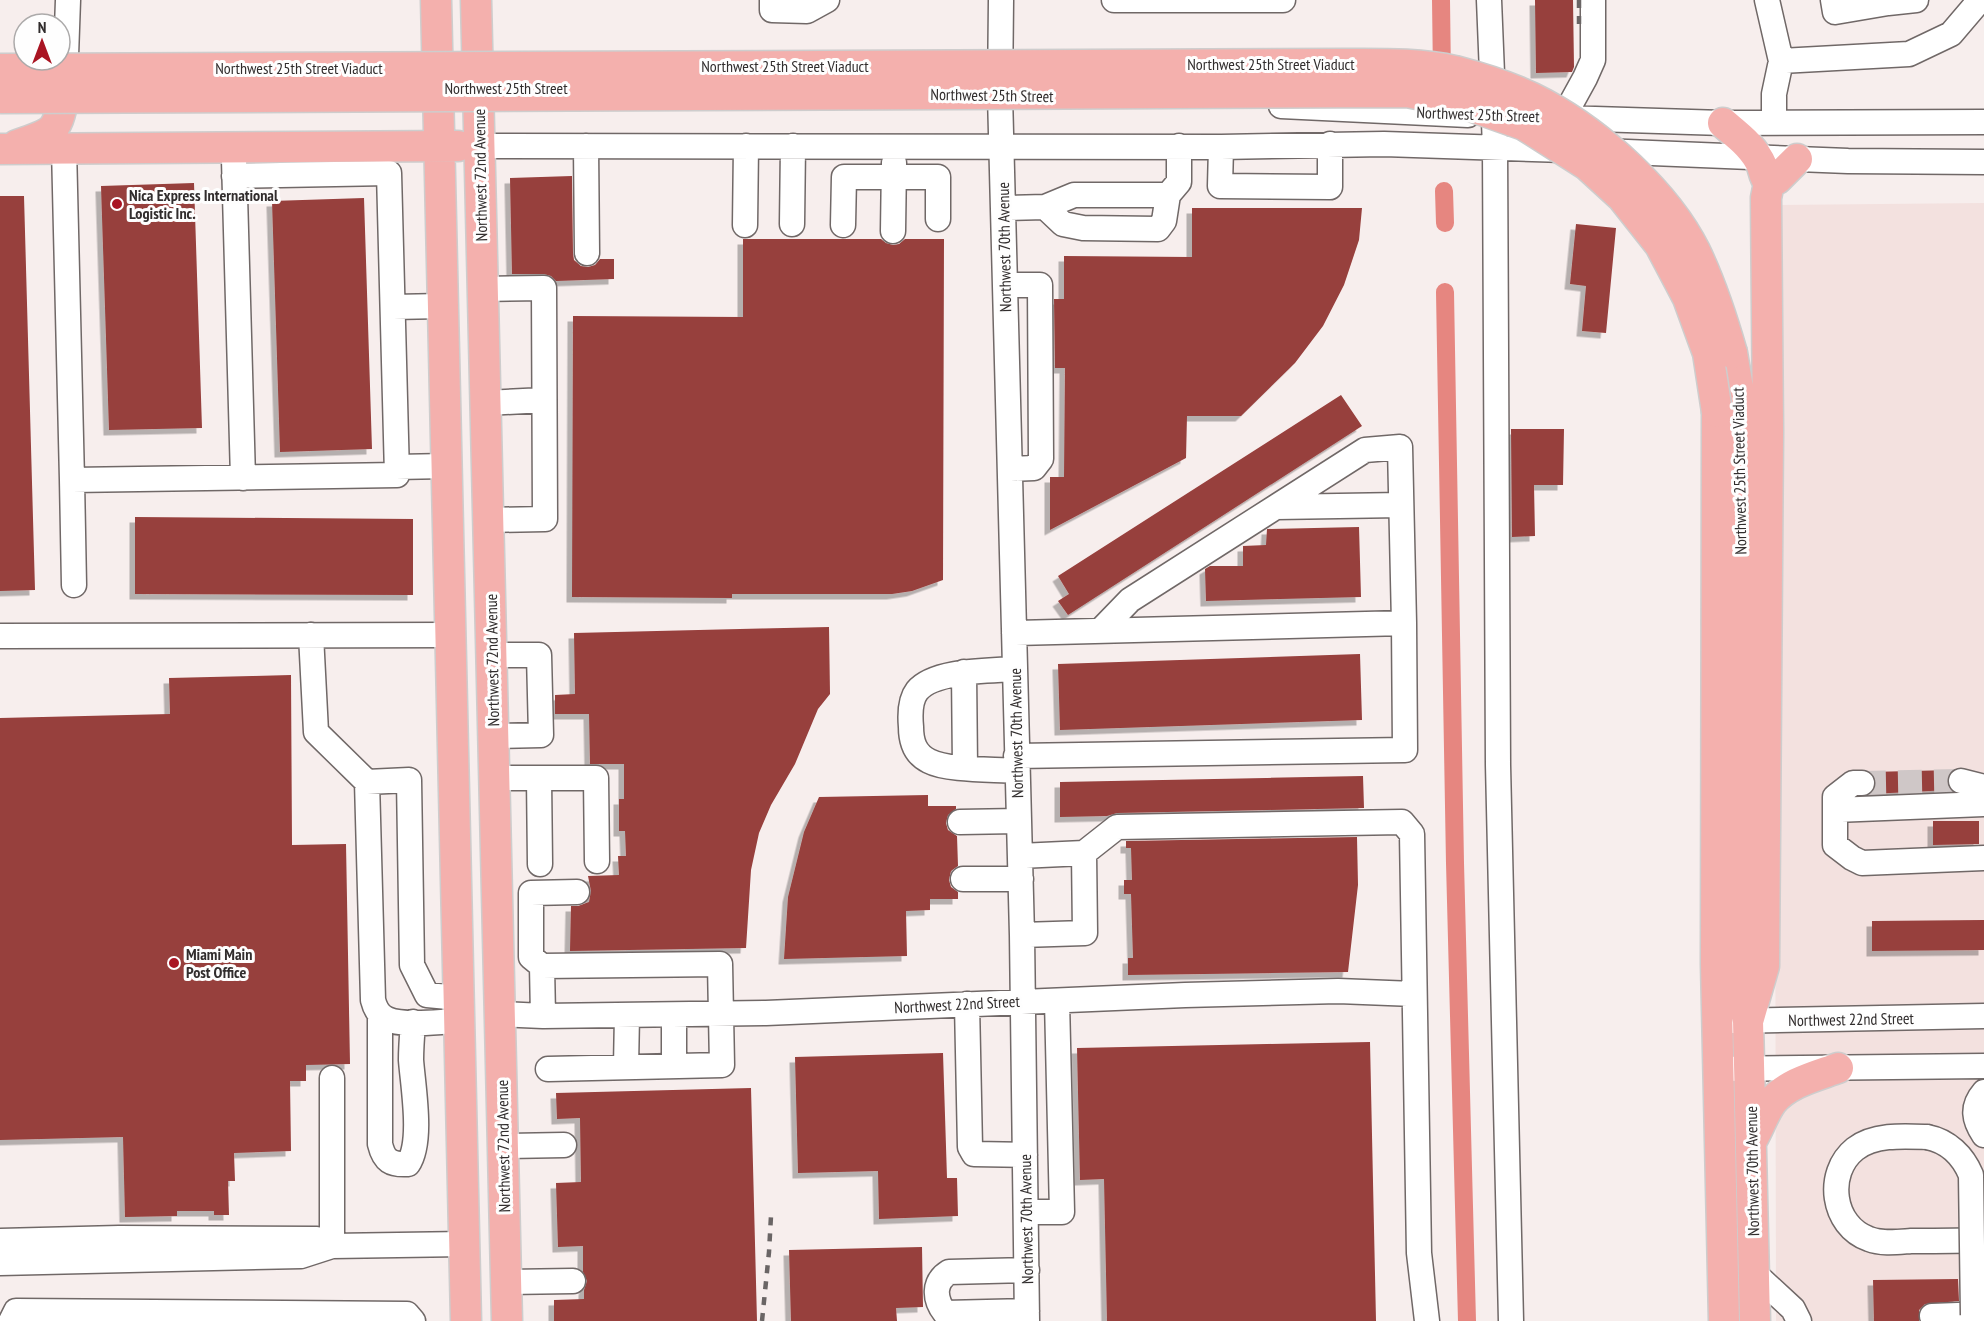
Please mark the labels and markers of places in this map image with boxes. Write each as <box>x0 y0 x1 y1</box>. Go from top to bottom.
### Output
place label: Nica Express International Logistic Inc. <box>129 185 278 223</box>
marker: Nica Express International Logistic Inc. <box>110 197 124 211</box>
place label: Miami Main Post Office <box>186 944 252 982</box>
marker: Miami Main Post Office <box>167 956 181 970</box>

